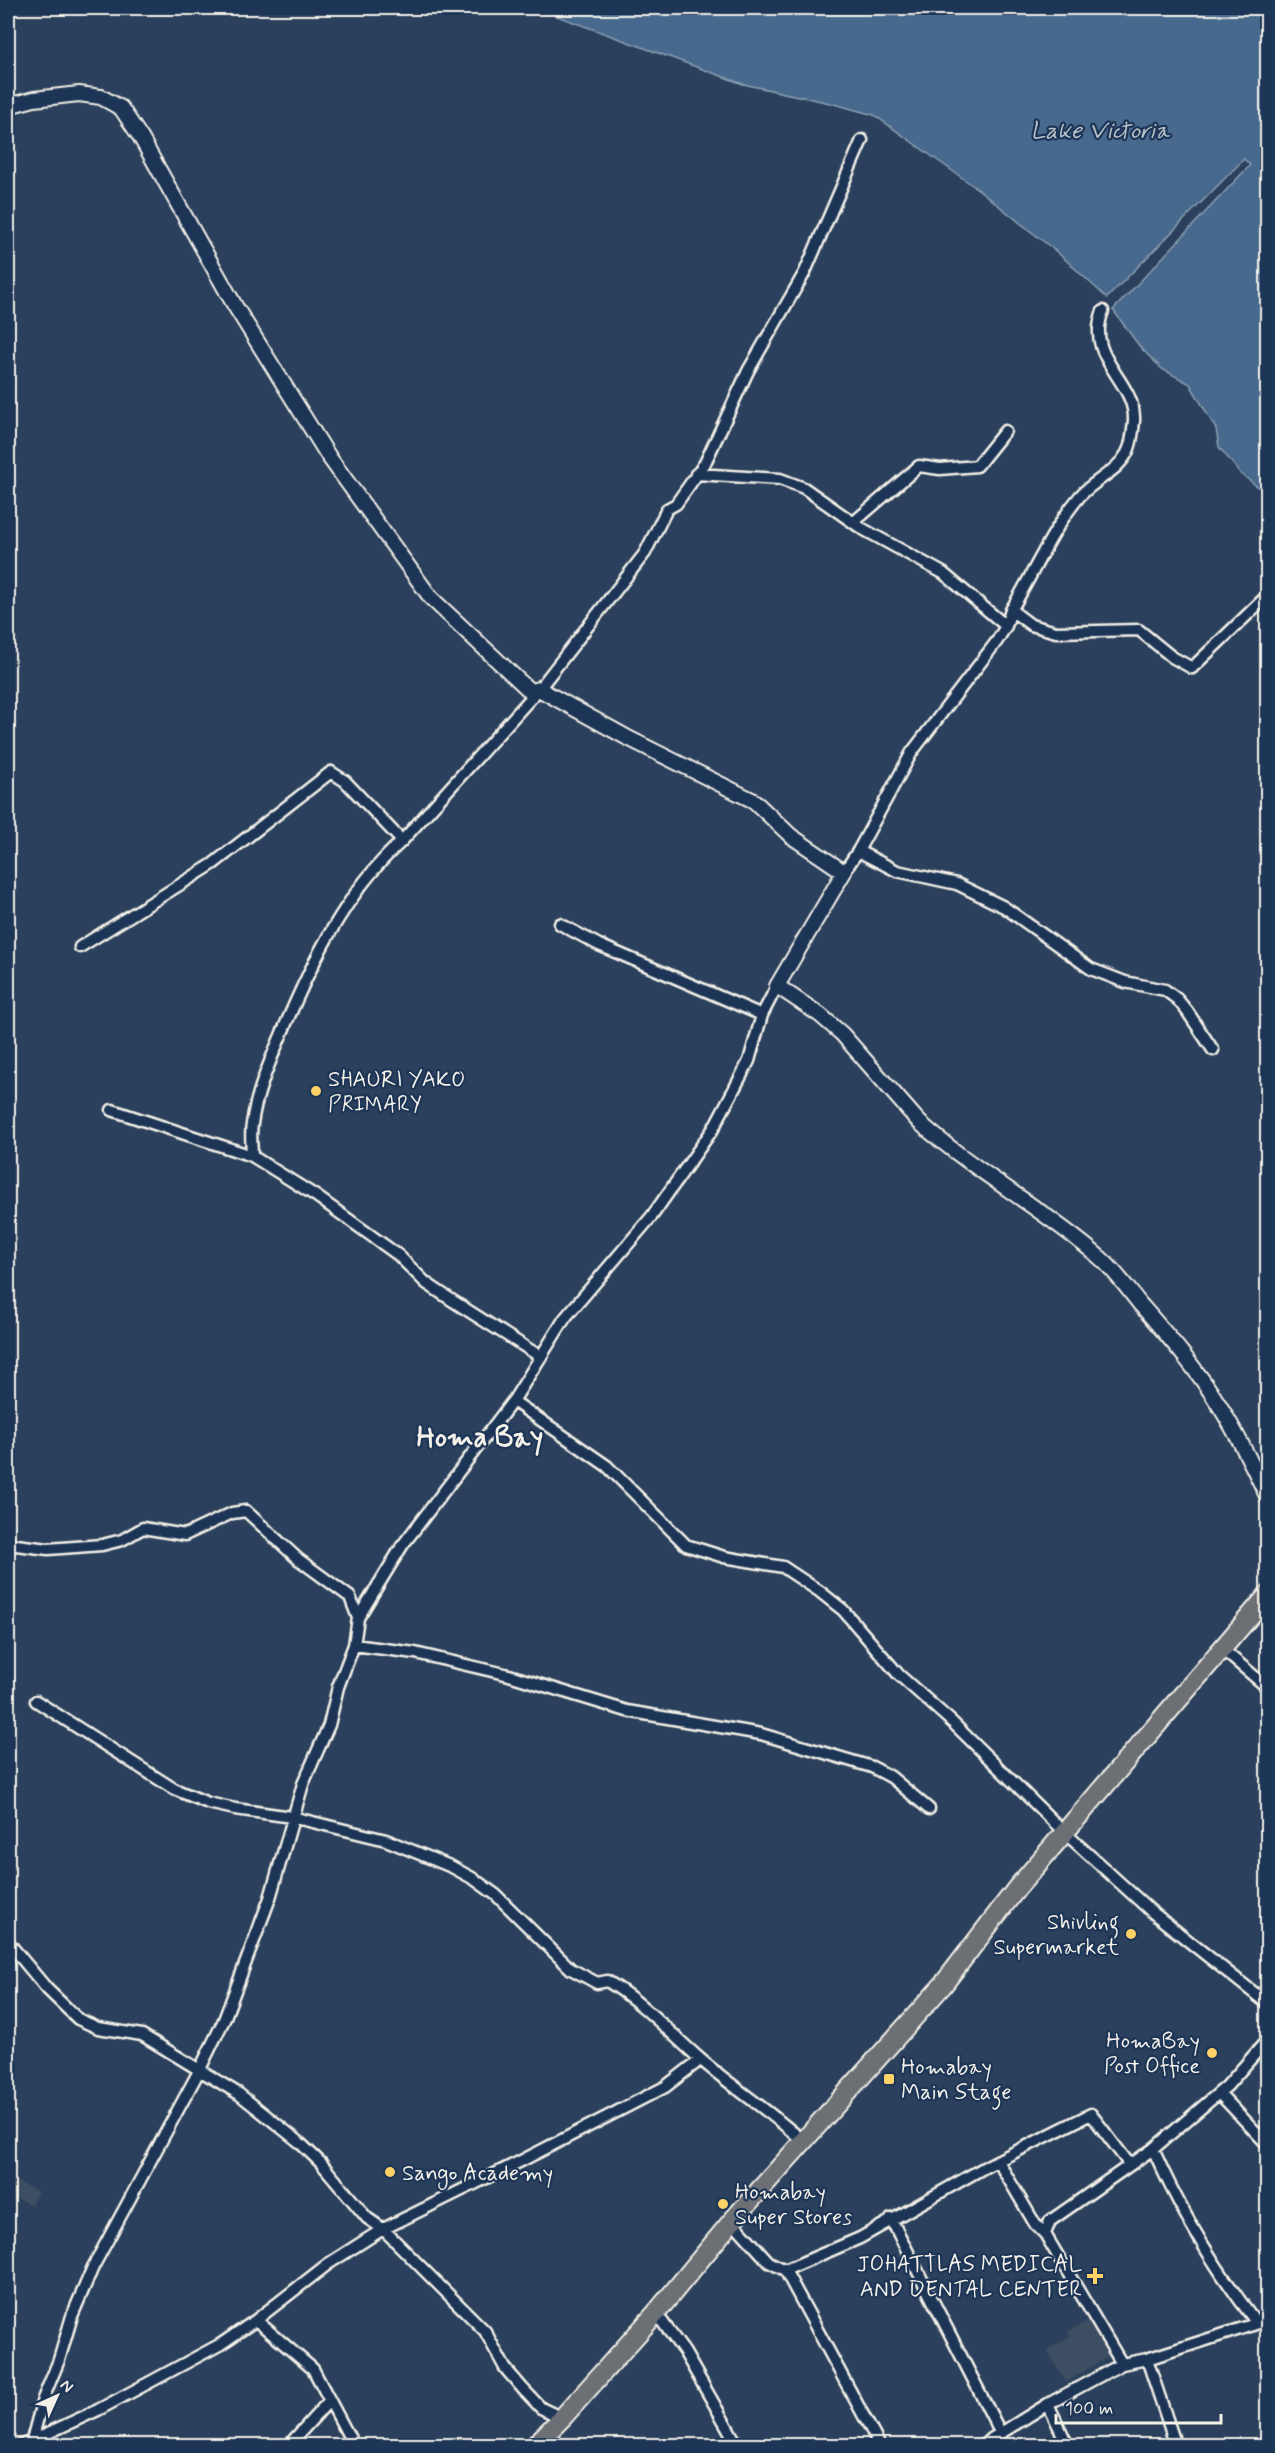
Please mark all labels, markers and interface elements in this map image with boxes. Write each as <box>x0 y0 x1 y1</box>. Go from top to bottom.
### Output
water label: Lake Victoria <box>1030 116 1171 147</box>
place label: SHAURI YAKO PRIMARY <box>328 1066 465 1119</box>
marker: SHAURI YAKO PRIMARY <box>309 1084 323 1098</box>
district label: Homa Bay <box>417 1420 543 1457</box>
place label: Shivling Supermarket <box>993 1909 1119 1962</box>
marker: Shivling Supermarket <box>1124 1927 1138 1941</box>
place label: HomaBay Post Office <box>1104 2028 1200 2081</box>
marker: HomaBay Post Office <box>1205 2046 1219 2060</box>
place label: Homabay Main Stage <box>901 2054 1011 2110</box>
marker: Homabay Main Stage <box>882 2072 896 2086</box>
place label: Sango Academy <box>402 2160 553 2191</box>
marker: Sango Academy <box>383 2165 397 2179</box>
place label: Homabay Super Stores <box>735 2179 852 2232</box>
marker: Homabay Super Stores <box>716 2197 730 2211</box>
place label: JOHATTLAS MEDICAL AND DENTAL CENTER <box>857 2251 1082 2304</box>
marker: JOHATTLAS MEDICAL AND DENTAL CENTER <box>1086 2267 1104 2285</box>
north arrow <box>27 2366 87 2426</box>
text: N <box>55 2375 78 2398</box>
scale bar <box>1056 2387 1221 2425</box>
text: 100 m <box>1065 2397 1113 2421</box>

